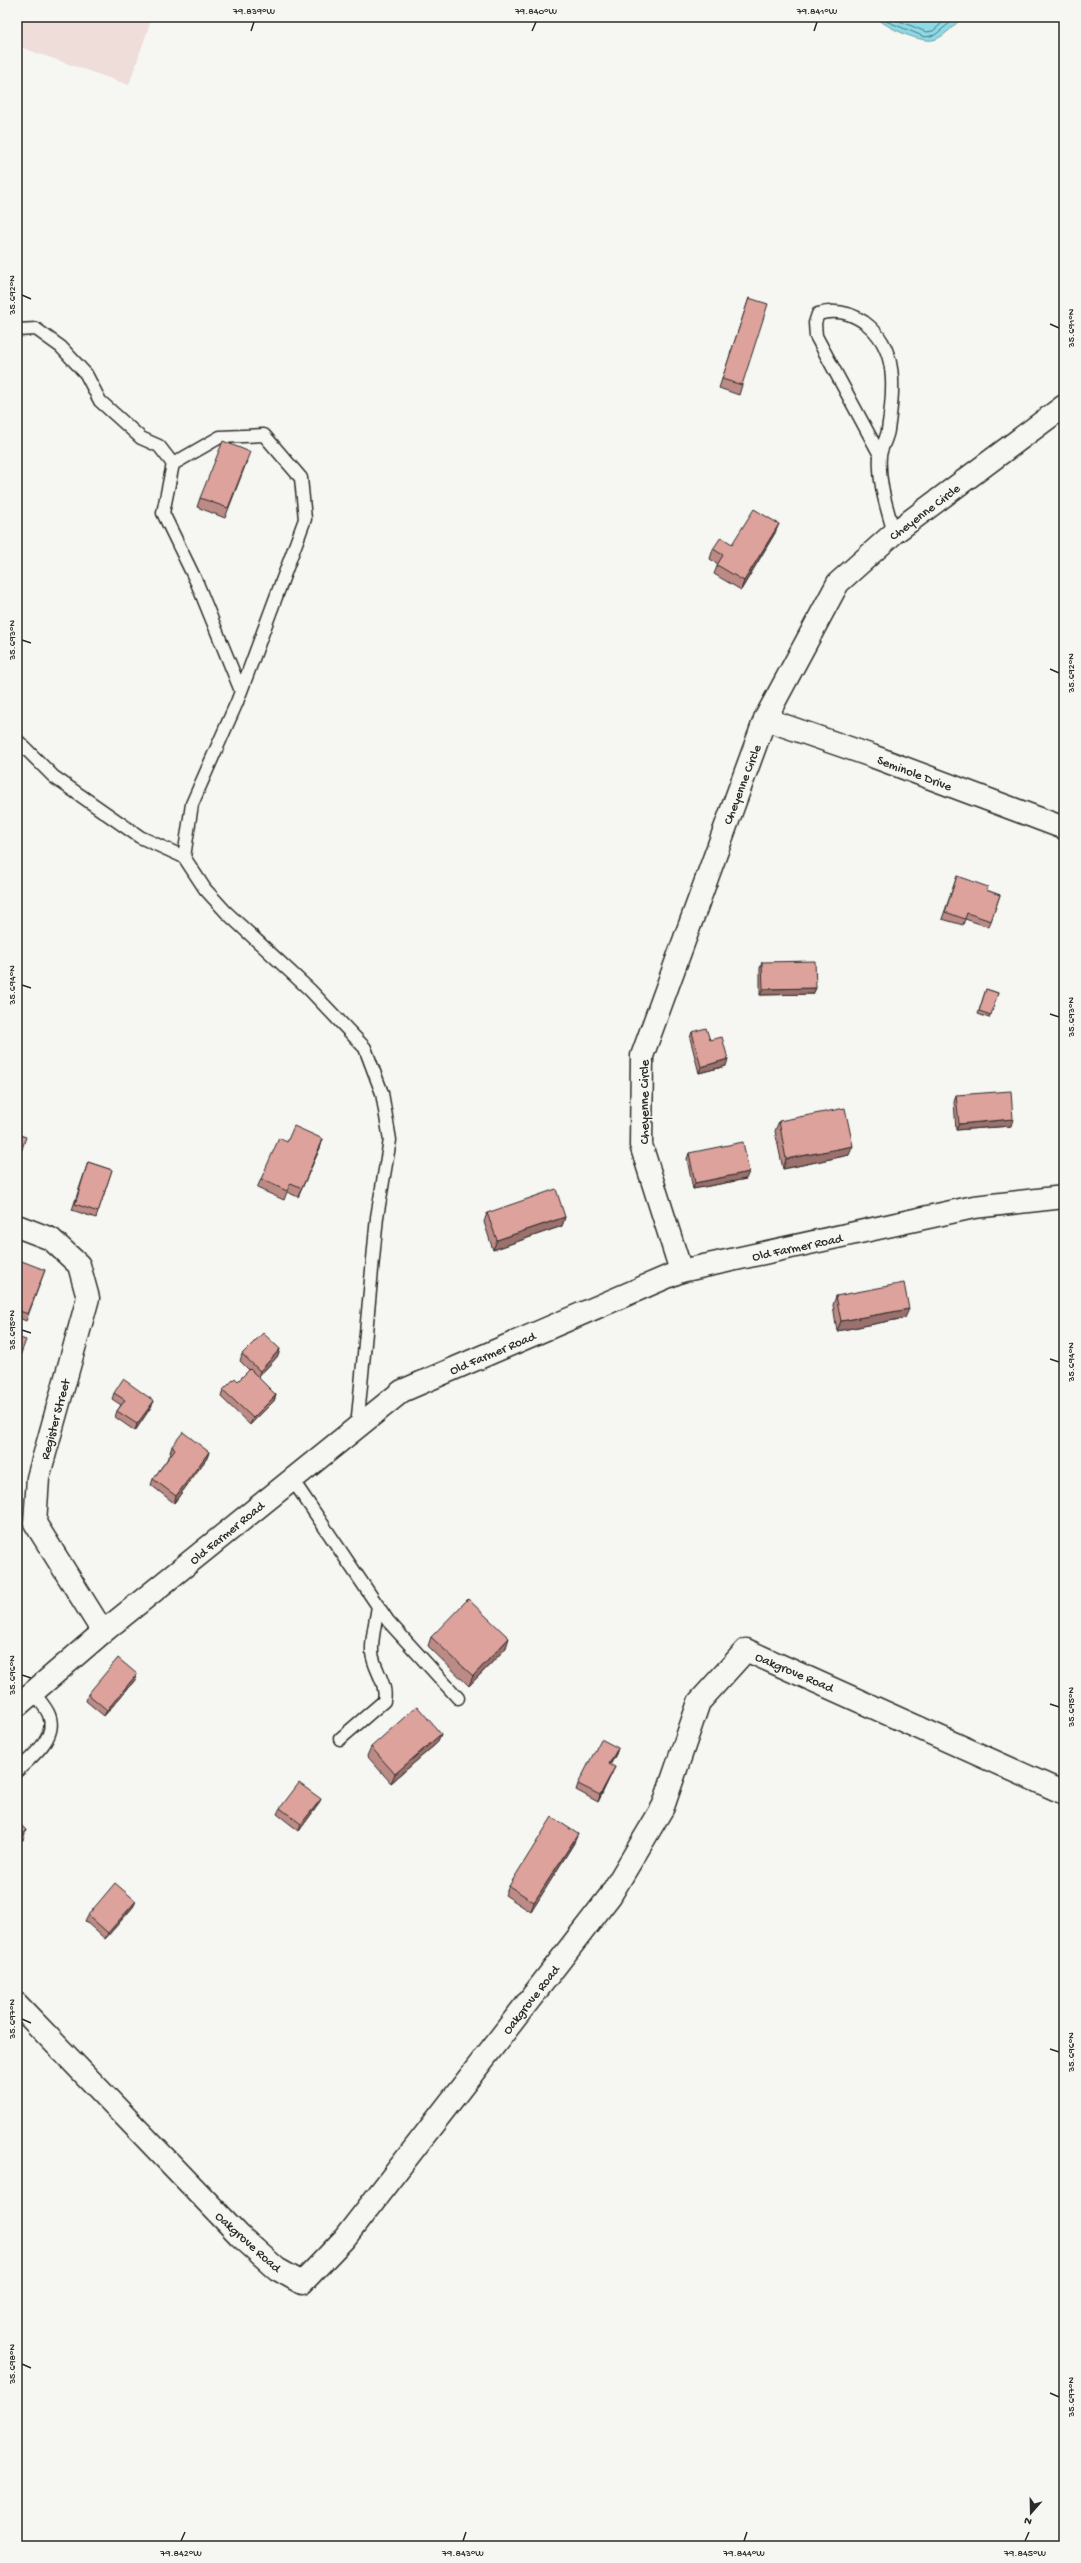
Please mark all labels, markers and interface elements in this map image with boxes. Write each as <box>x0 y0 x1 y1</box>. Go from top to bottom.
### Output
text: 79.839°W <box>232 6 276 18</box>
text: 79.840°W <box>514 6 558 18</box>
text: 79.841°W <box>796 6 838 18</box>
text: 35.692°N <box>7 275 19 316</box>
text: 35.691°N <box>1066 308 1078 348</box>
street label: Cheyenne Circle <box>887 481 964 544</box>
text: 35.693°N <box>7 620 19 661</box>
text: 35.692°N <box>1066 653 1078 694</box>
street label: Cheyenne Circle <box>721 743 766 827</box>
street label: Seminole Drive <box>875 753 954 796</box>
text: 35.694°N <box>7 965 19 1006</box>
text: 35.693°N <box>1066 997 1078 1038</box>
street label: Cheyenne Circle <box>638 1059 653 1144</box>
street label: Old Farmer Road <box>751 1231 845 1265</box>
text: 35.695°N <box>7 1310 19 1351</box>
street label: Old Farmer Road <box>448 1329 539 1379</box>
text: 35.694°N <box>1066 1342 1078 1383</box>
street label: Register Street <box>38 1376 75 1462</box>
street label: Old Farmer Road <box>187 1498 269 1569</box>
street label: Oakgrove Road <box>753 1650 837 1697</box>
text: 35.696°N <box>7 1655 19 1696</box>
text: 35.695°N <box>1066 1687 1078 1728</box>
street label: Oakgrove Road <box>500 1962 564 2038</box>
text: 35.697°N <box>7 1999 19 2040</box>
text: 35.696°N <box>1066 2032 1078 2073</box>
street label: Oakgrove Road <box>211 2209 284 2277</box>
text: 35.698°N <box>7 2343 19 2385</box>
text: 35.697°N <box>1066 2377 1078 2418</box>
north arrow <box>1011 2493 1051 2533</box>
text: N <box>1023 2514 1034 2527</box>
text: 79.842°W <box>159 2548 202 2560</box>
text: 79.843°W <box>441 2548 484 2560</box>
text: 79.844°W <box>722 2548 765 2560</box>
text: 79.845°W <box>1003 2548 1046 2560</box>

